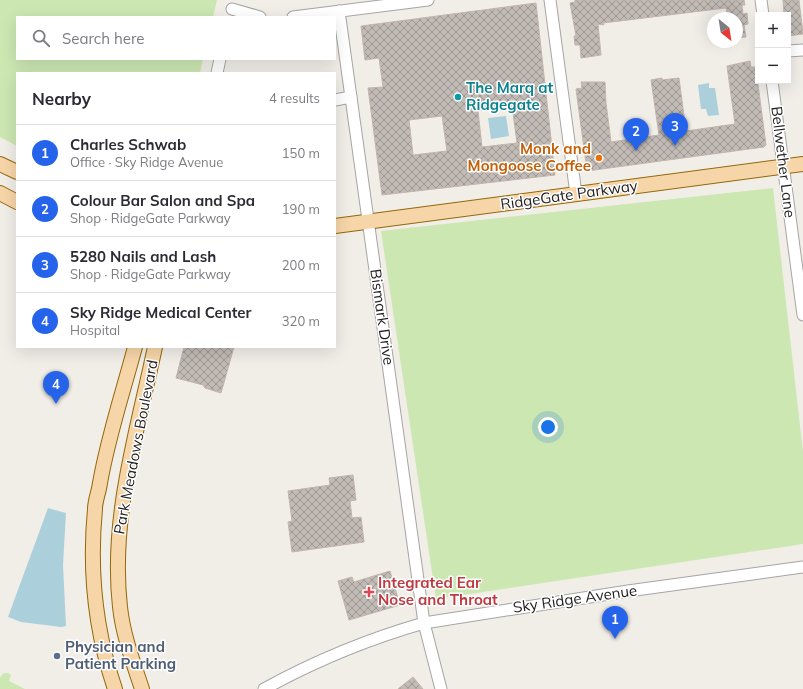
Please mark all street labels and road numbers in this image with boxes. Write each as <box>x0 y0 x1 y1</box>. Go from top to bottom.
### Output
street label: Bellwether Lane <box>767 105 800 219</box>
street label: RidgeGate Parkway <box>499 175 639 214</box>
street label: Bismark Drive <box>366 268 399 366</box>
street label: Park Meadows Boulevard <box>109 358 162 536</box>
street label: Sky Ridge Avenue <box>512 580 638 617</box>

